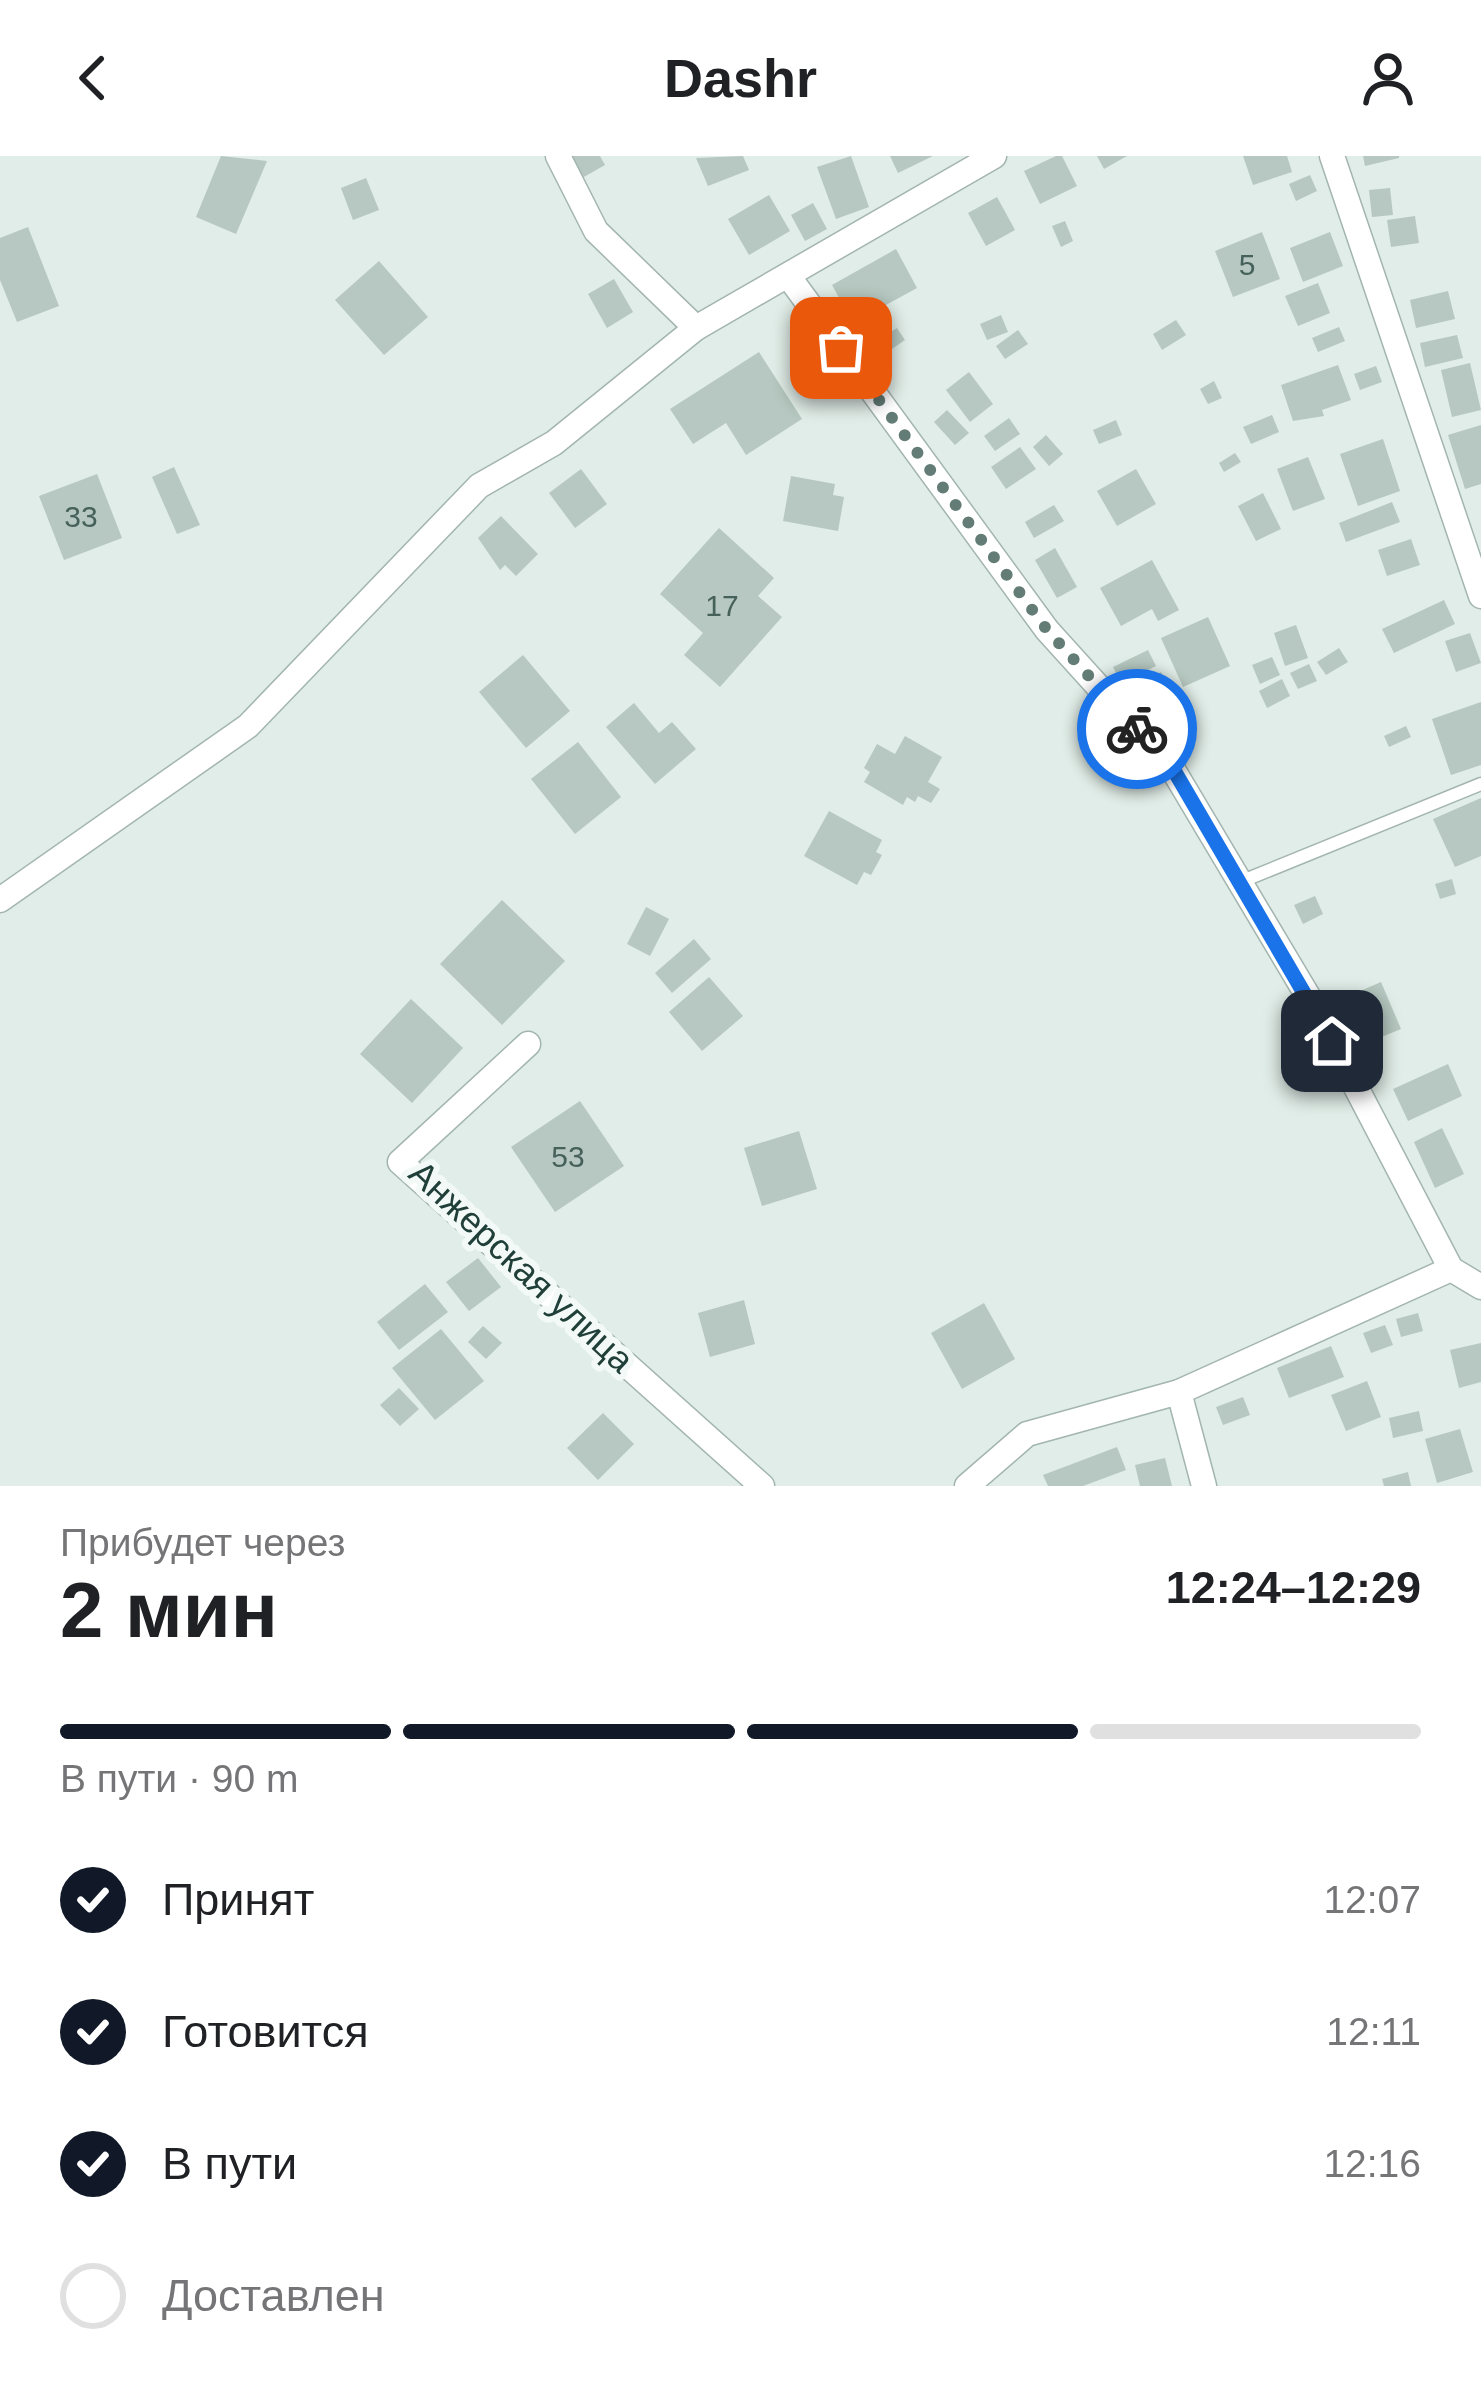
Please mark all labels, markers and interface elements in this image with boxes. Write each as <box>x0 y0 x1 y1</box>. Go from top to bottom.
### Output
icon: back <box>60 45 126 111</box>
icon: person <box>1355 45 1421 111</box>
text: Dashr <box>664 48 817 108</box>
house number: 5 <box>1239 248 1255 281</box>
pin <box>790 297 892 399</box>
icon: bag <box>808 315 874 381</box>
house number: 33 <box>64 500 98 533</box>
house number: 17 <box>705 589 739 622</box>
courier <box>1077 669 1197 789</box>
icon: bike <box>1104 696 1170 762</box>
pin <box>1281 990 1383 1092</box>
icon: home <box>1299 1008 1365 1074</box>
house number: 53 <box>551 1140 585 1173</box>
street label: Анжерская улица <box>401 1152 643 1381</box>
text: Прибудет через <box>60 1521 345 1564</box>
text: 12:24–12:29 <box>1166 1562 1421 1613</box>
text: 2 мин <box>60 1566 278 1654</box>
text: В пути · 90 m <box>60 1757 298 1800</box>
icon: check <box>60 1867 126 1933</box>
text: Принят <box>162 1874 314 1925</box>
text: 12:07 <box>1323 1878 1421 1921</box>
icon: check <box>60 1999 126 2065</box>
text: Готовится <box>162 2006 369 2057</box>
text: 12:11 <box>1326 2010 1421 2053</box>
icon: check <box>60 2131 126 2197</box>
text: В пути <box>162 2138 297 2189</box>
text: 12:16 <box>1323 2142 1421 2185</box>
text: Доставлен <box>162 2270 385 2321</box>

